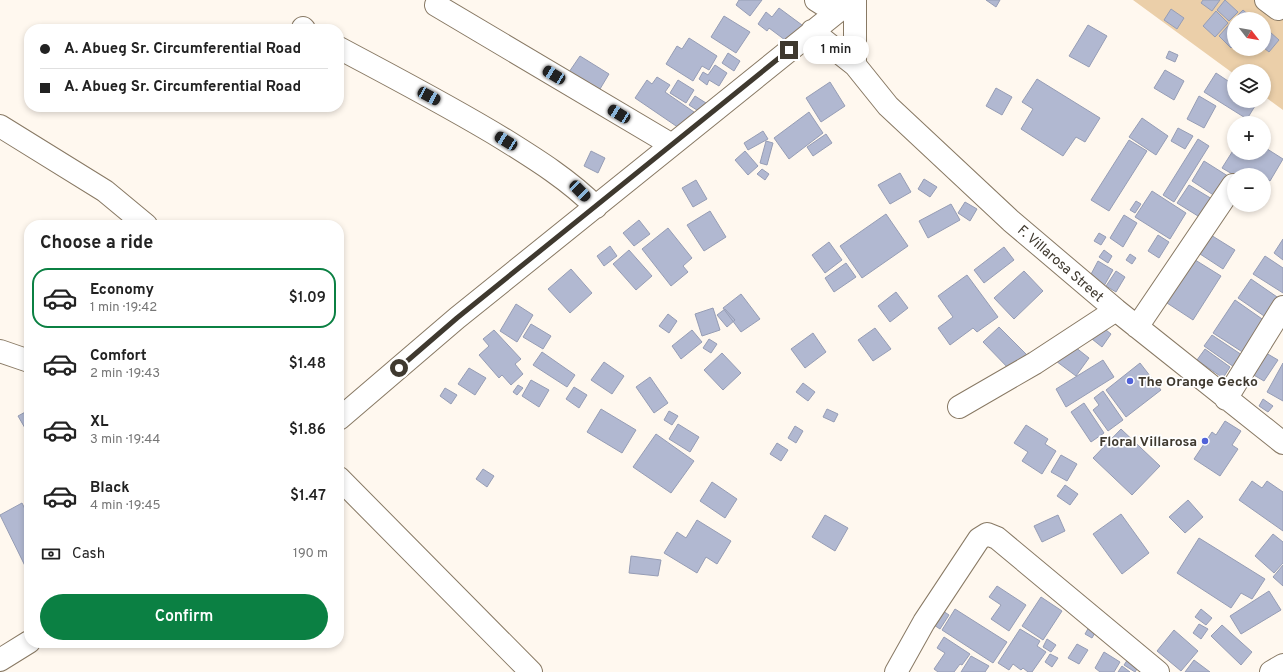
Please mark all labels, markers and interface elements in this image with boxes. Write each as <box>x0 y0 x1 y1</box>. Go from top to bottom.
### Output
north arrow <box>1227 12 1271 56</box>
map controls <box>1227 12 1271 212</box>
callout: 1 min <box>803 36 869 64</box>
text: A. Abueg Sr. Circumferential Road <box>64 40 301 59</box>
route end <box>780 41 798 59</box>
text: 1 min <box>821 42 851 58</box>
car <box>541 64 567 86</box>
button: layers <box>1227 64 1271 108</box>
text: A. Abueg Sr. Circumferential Road <box>64 78 301 97</box>
car <box>416 85 442 107</box>
car <box>606 103 632 125</box>
button: + <box>1227 116 1271 160</box>
car <box>493 130 519 152</box>
button: − <box>1227 168 1271 212</box>
car <box>567 178 593 204</box>
street label: F. Villarosa Street <box>1014 222 1107 306</box>
text: Choose a ride <box>40 232 153 255</box>
icon: car <box>42 280 78 316</box>
text: Economy <box>90 281 154 300</box>
text: $1.09 <box>289 289 326 308</box>
text: 1 min · 19:42 <box>90 300 157 316</box>
icon: car <box>42 346 78 382</box>
text: Comfort <box>90 347 147 366</box>
text: $1.48 <box>289 355 326 374</box>
route start <box>390 359 408 377</box>
text: 2 min · 19:43 <box>90 366 160 382</box>
place label: The Orange Gecko <box>1138 374 1258 391</box>
marker: The Orange Gecko <box>1125 376 1135 386</box>
icon: car <box>42 412 78 448</box>
text: XL <box>90 413 108 432</box>
text: $1.86 <box>289 421 326 440</box>
text: 3 min · 19:44 <box>90 432 160 448</box>
place label: Floral Villarosa <box>1099 434 1197 451</box>
marker: Floral Villarosa <box>1200 436 1210 446</box>
icon: car <box>42 478 78 514</box>
text: Black <box>90 479 130 498</box>
text: $1.47 <box>290 487 326 506</box>
text: 4 min · 19:45 <box>90 498 161 514</box>
icon: cash <box>40 543 62 565</box>
text: Cash <box>72 545 105 564</box>
text: 190 m <box>293 546 328 562</box>
button: Confirm <box>40 594 328 640</box>

